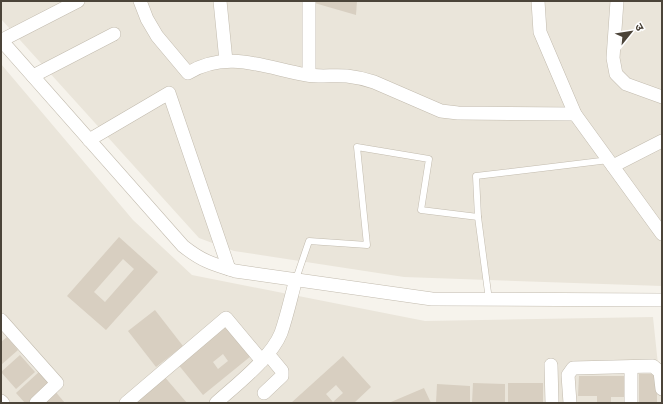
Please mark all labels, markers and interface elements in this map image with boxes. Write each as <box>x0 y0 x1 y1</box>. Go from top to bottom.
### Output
north arrow <box>611 12 651 52</box>
text: उ <box>631 21 647 34</box>

